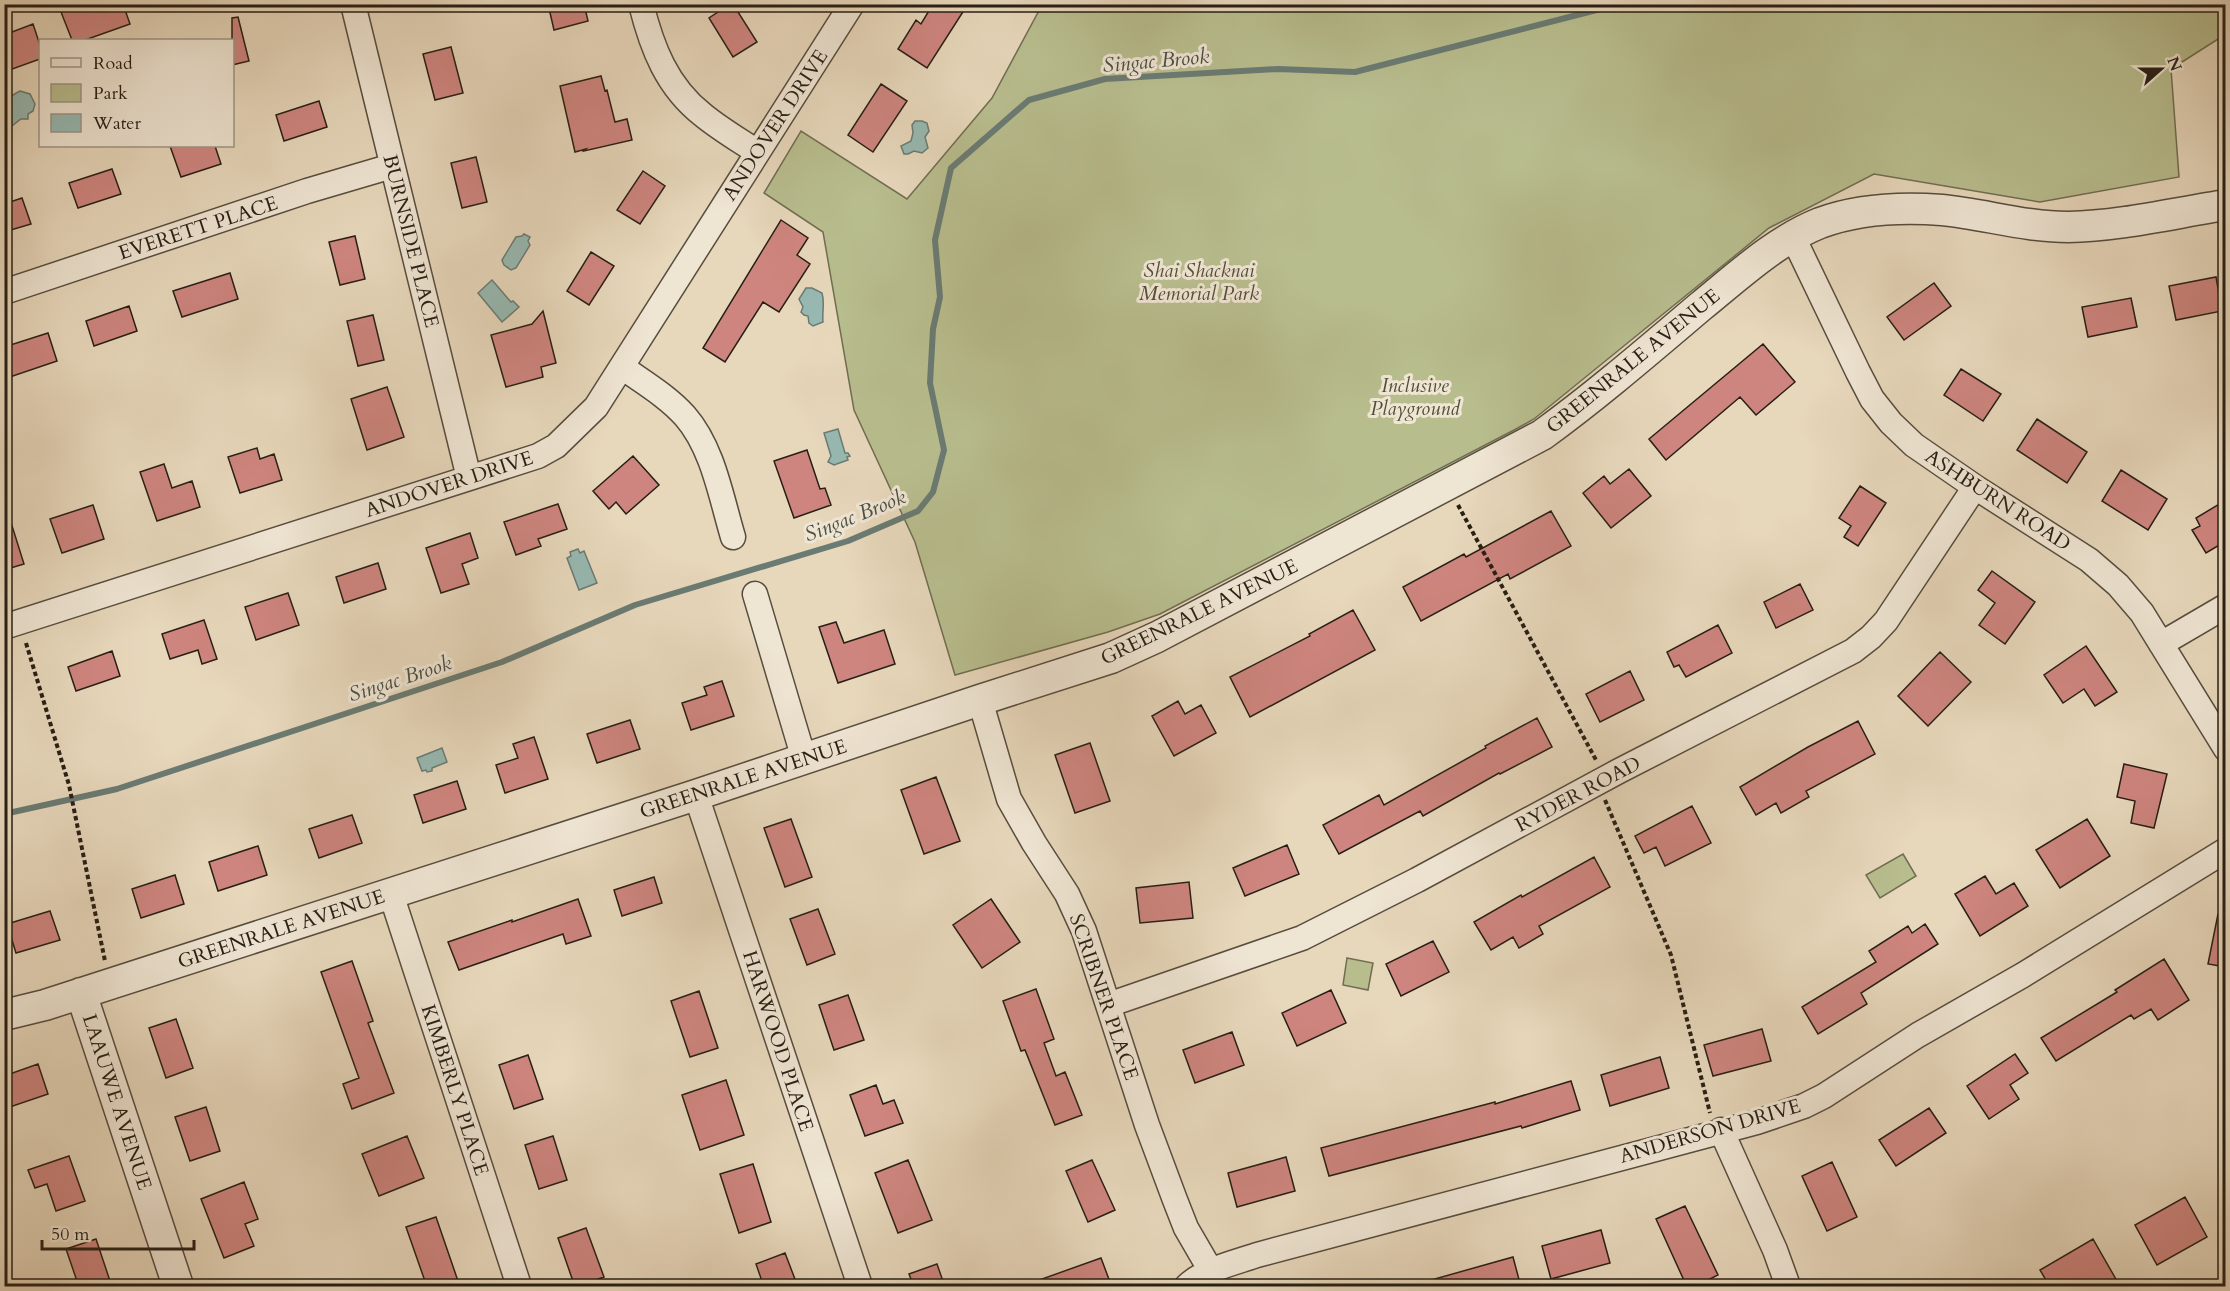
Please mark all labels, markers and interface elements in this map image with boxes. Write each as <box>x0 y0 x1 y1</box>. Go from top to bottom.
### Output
legend <box>39 39 234 147</box>
north arrow <box>2131 39 2191 99</box>
water label: Singac Brook <box>1101 42 1211 80</box>
street label: ANDOVER DRIVE <box>716 44 834 206</box>
text: Road <box>93 51 133 76</box>
text: N <box>2161 54 2187 75</box>
text: Park <box>93 81 128 106</box>
text: Water <box>92 111 142 136</box>
street label: BURNSIDE PLACE <box>376 152 446 330</box>
street label: EVERETT PLACE <box>115 189 281 267</box>
park label: Shai Shacknai Memorial Park <box>1139 257 1259 307</box>
street label: GREENRALE AVENUE <box>1540 282 1726 440</box>
park label: Inclusive Playground <box>1370 372 1461 422</box>
street label: ASHBURN ROAD <box>1920 443 2076 557</box>
street label: ANDOVER DRIVE <box>362 444 536 524</box>
water label: Singac Brook <box>800 482 911 549</box>
street label: GREENRALE AVENUE <box>1096 552 1302 672</box>
water label: Singac Brook <box>345 648 456 709</box>
street label: GREENRALE AVENUE <box>636 733 850 825</box>
street label: RYDER ROAD <box>1511 750 1645 838</box>
street label: GREENRALE AVENUE <box>174 883 388 975</box>
street label: SCRIBNER PLACE <box>1063 910 1145 1084</box>
street label: HARWOOD PLACE <box>736 947 820 1135</box>
street label: KIMBERLY PLACE <box>415 1001 495 1179</box>
street label: LAAUWE AVENUE <box>76 1010 158 1194</box>
street label: ANDERSON DRIVE <box>1616 1092 1804 1170</box>
scale bar <box>42 1213 194 1251</box>
text: 50 m <box>51 1222 90 1247</box>

